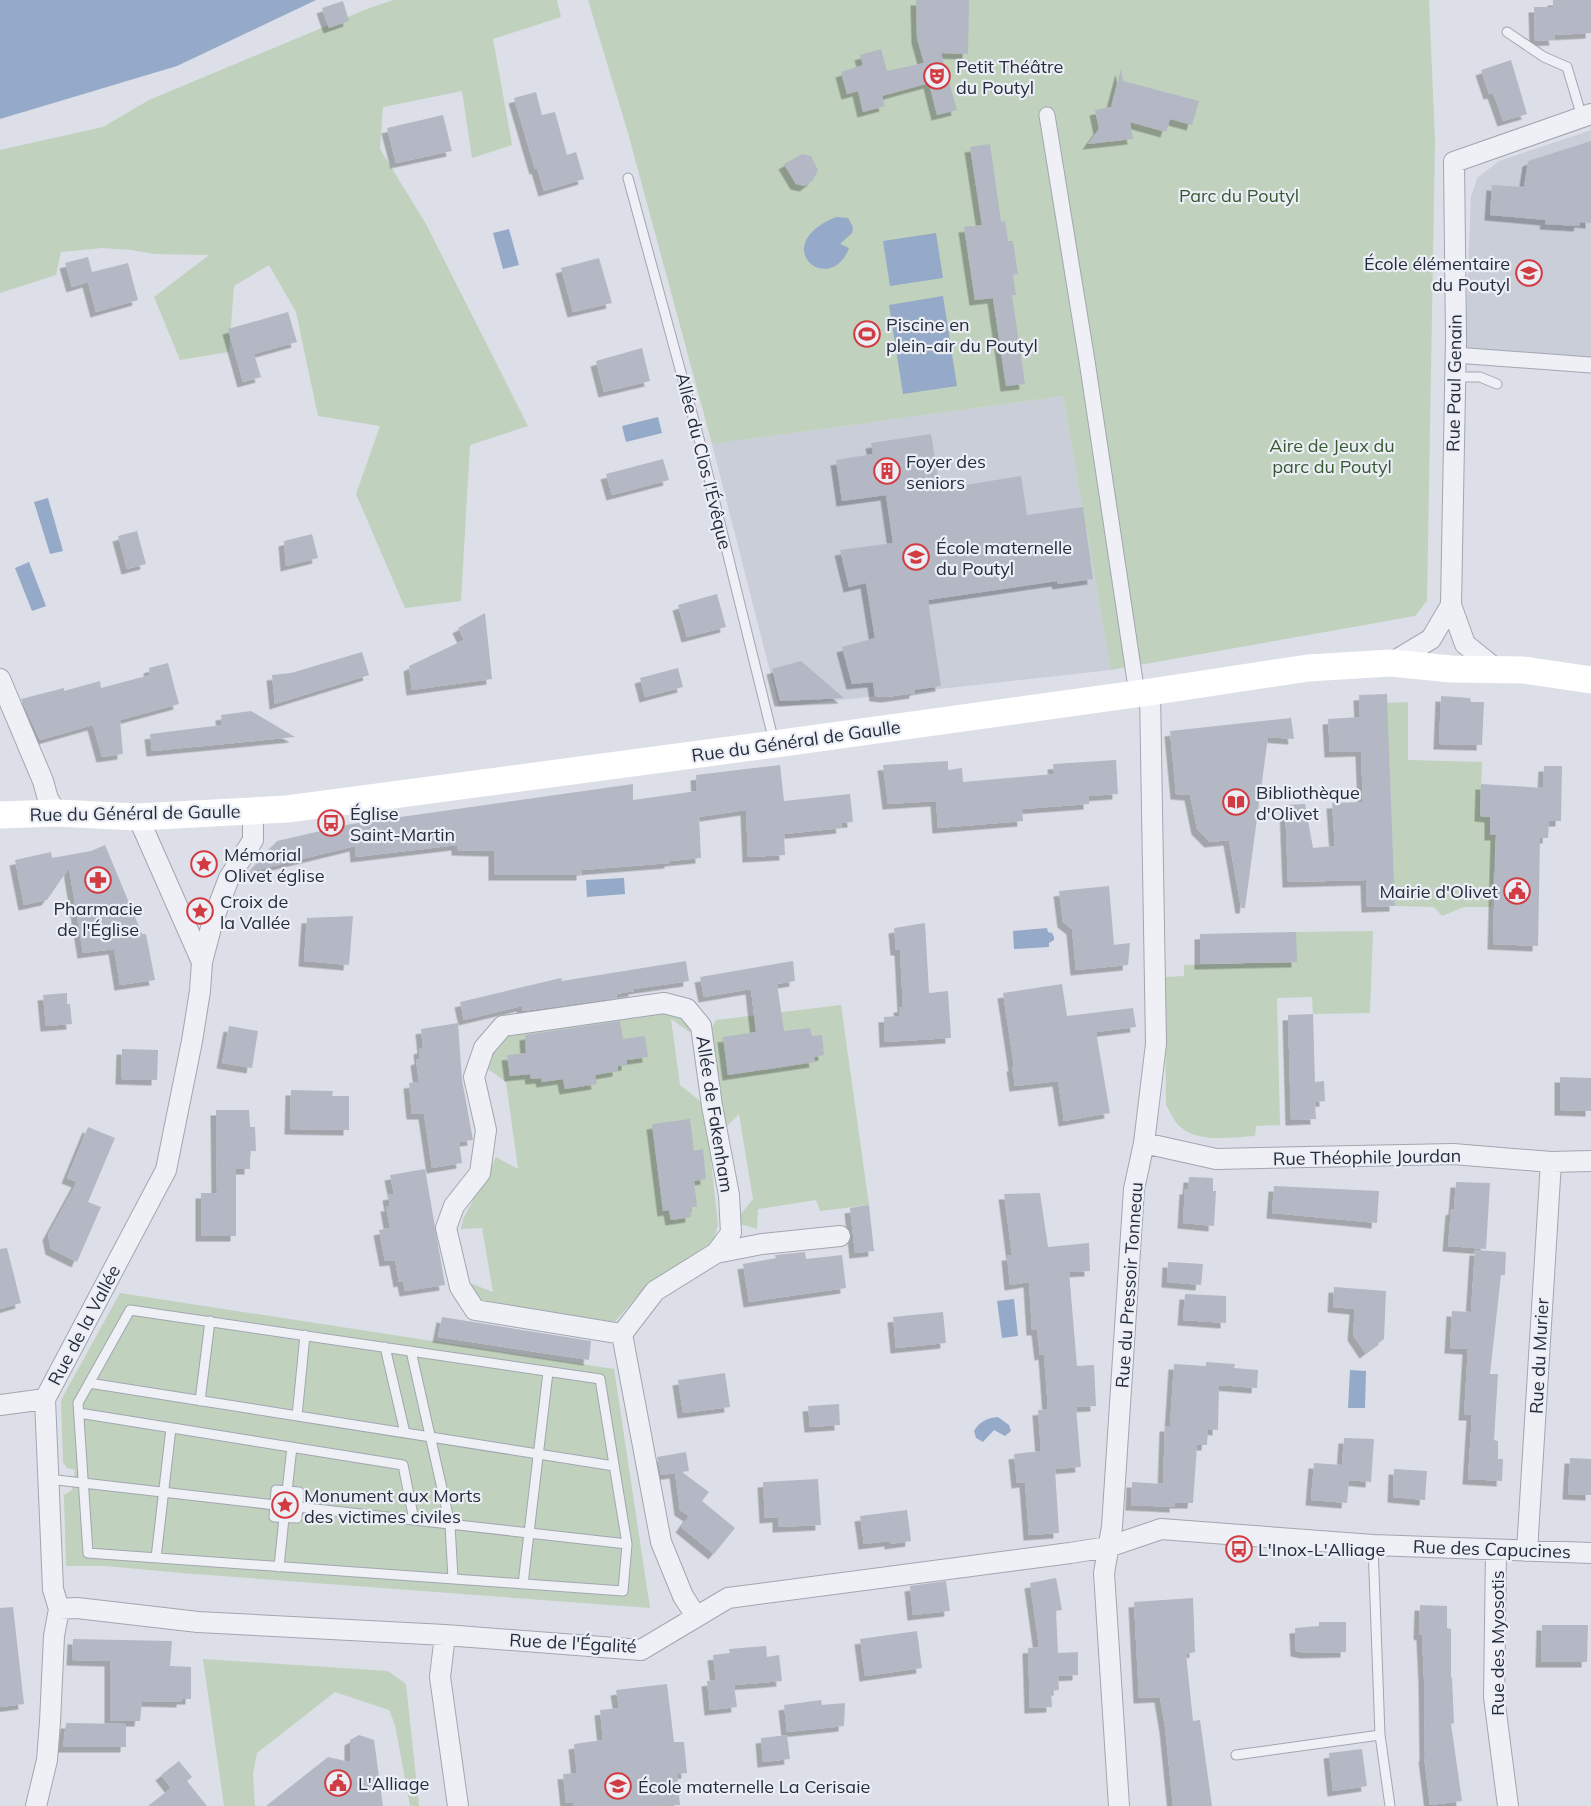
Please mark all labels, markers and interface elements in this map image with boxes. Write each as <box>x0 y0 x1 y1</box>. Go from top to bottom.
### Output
place label: Petit Théâtre du Poutyl <box>956 55 1063 99</box>
theatre icon: Petit Théâtre du Poutyl <box>922 61 952 91</box>
park label: Parc du Poutyl <box>1179 184 1299 207</box>
place label: École élémentaire du Poutyl <box>1364 252 1510 296</box>
school or university icon: École élémentaire du Poutyl <box>1514 258 1544 288</box>
place label: Piscine en plein-air du Poutyl <box>886 313 1038 357</box>
street label: Rue Paul Genain <box>1441 314 1467 452</box>
sports icon: Piscine en plein-air du Poutyl <box>852 319 882 349</box>
street label: Allée du Clos l'Évêque <box>671 370 737 552</box>
park label: Aire de Jeux du parc du Poutyl <box>1269 434 1395 478</box>
place label: Foyer des seniors <box>906 450 986 494</box>
building icon: Foyer des seniors <box>872 456 902 486</box>
place label: École maternelle du Poutyl <box>936 536 1072 580</box>
school or university icon: École maternelle du Poutyl <box>901 542 931 572</box>
street label: Rue du Général de Gaulle <box>690 715 902 767</box>
place label: Bibliothèque d'Olivet <box>1256 781 1360 825</box>
library icon: Bibliothèque d'Olivet <box>1221 787 1251 817</box>
street label: Rue du Général de Gaulle <box>29 800 241 826</box>
place label: Église Saint-Martin <box>350 802 455 846</box>
bus stop icon: Église Saint-Martin <box>316 808 346 838</box>
place label: Mémorial Olivet église <box>224 843 325 887</box>
place icon: Mémorial Olivet église <box>189 849 219 879</box>
pharmacy icon: Pharmacie de l'Église <box>83 865 113 895</box>
public building icon: Mairie d'Olivet <box>1502 876 1532 906</box>
place label: Mairie d'Olivet <box>1379 880 1498 903</box>
place label: Croix de la Vallée <box>220 890 290 934</box>
place icon: Croix de la Vallée <box>185 896 215 926</box>
place label: Pharmacie de l'Église <box>53 897 143 941</box>
street label: Allée de Fakenham <box>691 1034 739 1194</box>
street label: Rue Théophile Jourdan <box>1273 1144 1461 1170</box>
street label: Rue du Pressoir Tonneau <box>1110 1181 1148 1389</box>
street label: Rue de la Vallée <box>43 1261 125 1389</box>
street label: Rue du Murier <box>1524 1297 1554 1415</box>
place label: Monument aux Morts des victimes civiles <box>304 1484 481 1528</box>
place icon: Monument aux Morts des victimes civiles <box>270 1490 300 1520</box>
bus stop icon: L'Inox-L'Alliage <box>1224 1534 1254 1564</box>
street label: Rue des Capucines <box>1413 1535 1571 1563</box>
place label: L'Inox-L'Alliage <box>1258 1538 1385 1561</box>
street label: Rue des Myosotis <box>1486 1570 1509 1716</box>
street label: Rue de l'Égalité <box>509 1628 637 1658</box>
public building icon: L'Alliage <box>323 1768 353 1798</box>
school or university icon: École maternelle La Cerisaie <box>603 1771 633 1801</box>
place label: L'Alliage <box>358 1772 429 1795</box>
place label: École maternelle La Cerisaie <box>638 1775 870 1798</box>

